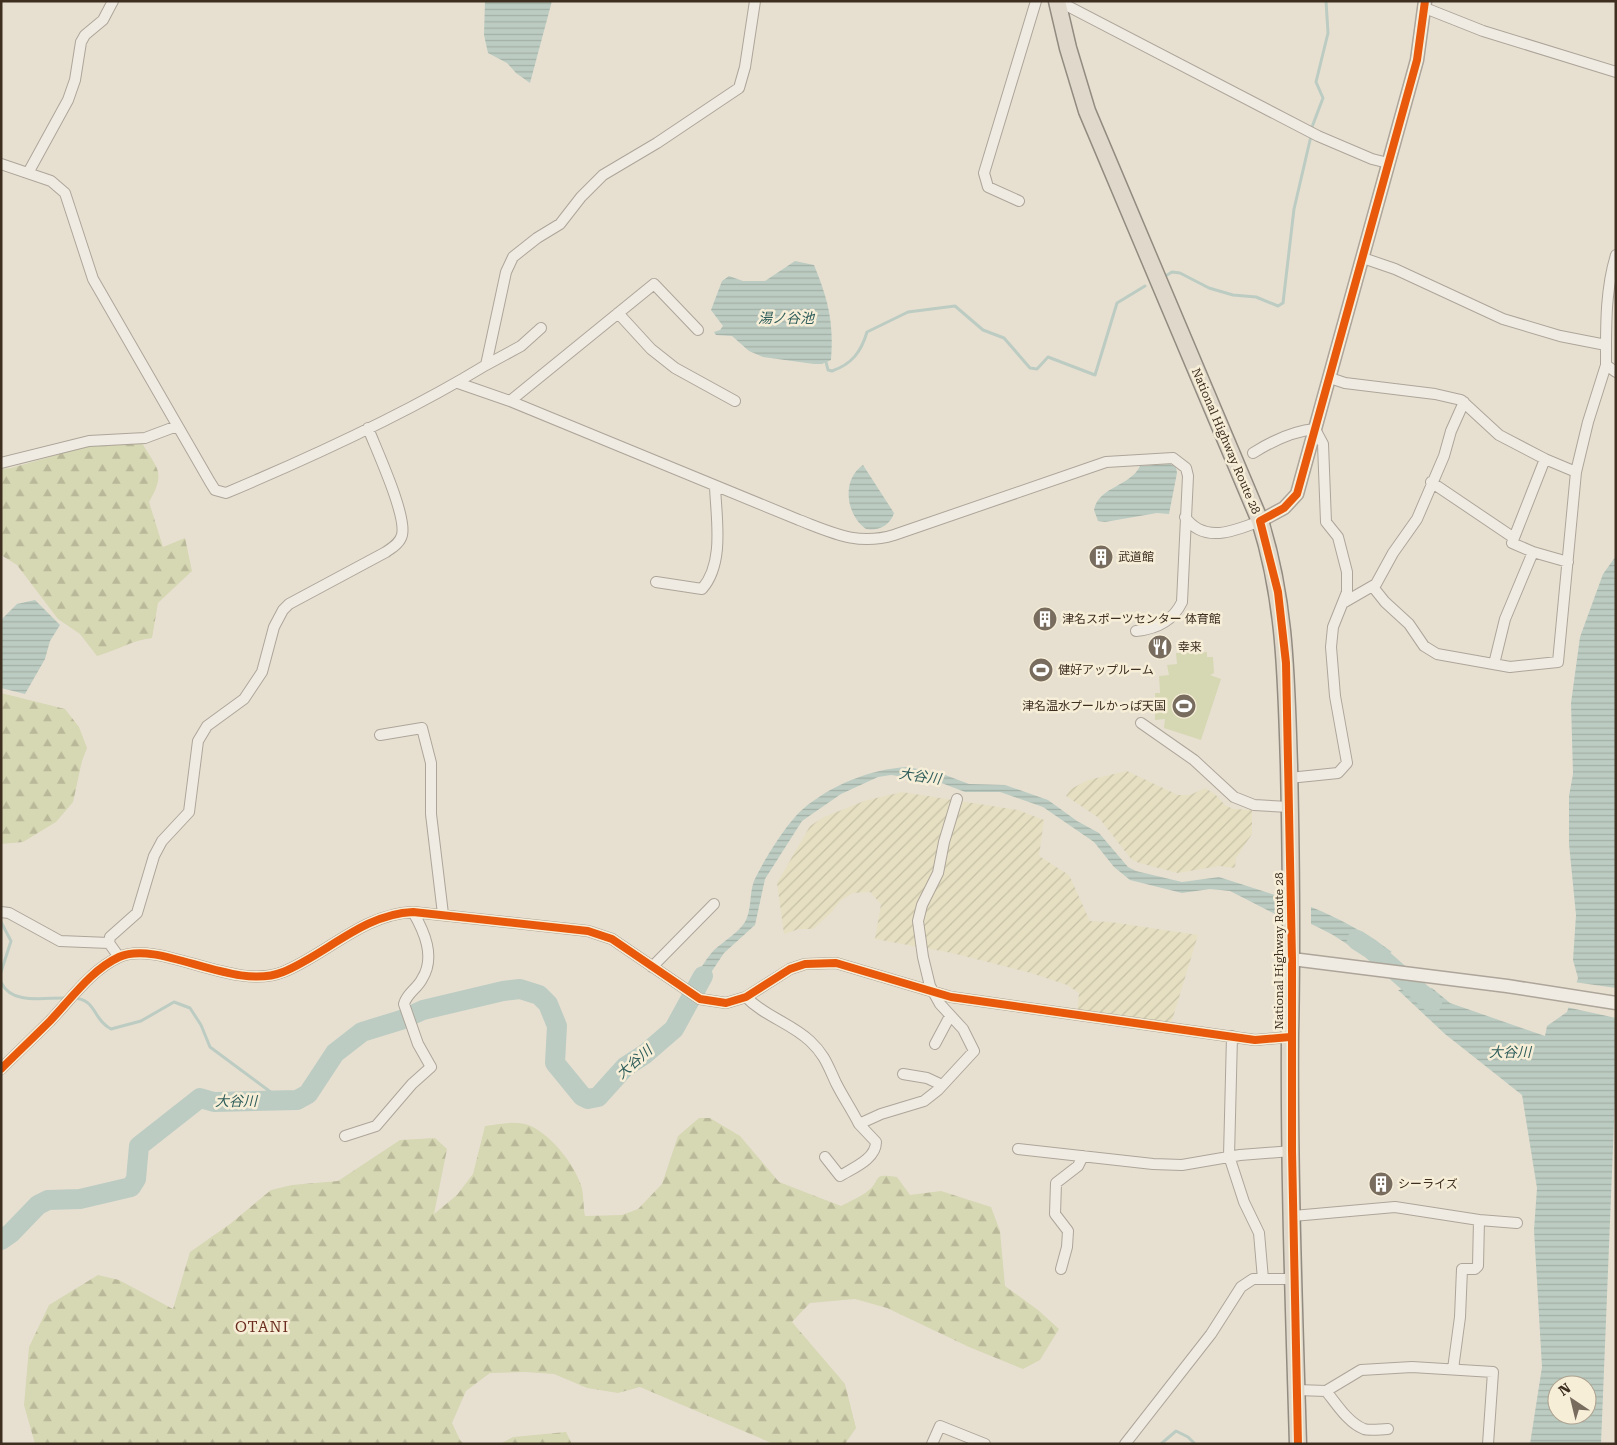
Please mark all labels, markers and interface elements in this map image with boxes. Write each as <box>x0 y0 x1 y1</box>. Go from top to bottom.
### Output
water label: 湯ノ谷池 <box>758 310 816 326</box>
street label: National Highway Route 28 <box>1189 366 1263 516</box>
building icon: 武道館 <box>1088 544 1114 570</box>
place label: 武道館 <box>1118 550 1154 564</box>
building icon: 津名スポーツセンター 体育館 <box>1032 606 1058 632</box>
place label: 津名スポーツセンター 体育館 <box>1062 612 1221 626</box>
restaurant icon: 幸来 <box>1147 634 1173 660</box>
place label: 幸来 <box>1178 640 1202 654</box>
sports icon: 健好アップルーム <box>1028 657 1054 683</box>
place label: 健好アップルーム <box>1058 663 1154 677</box>
sports icon: 津名温水プールかっぱ天国 <box>1171 693 1197 719</box>
place label: 津名温水プールかっぱ天国 <box>1022 699 1166 713</box>
water label: 大谷川 <box>898 765 944 787</box>
street label: National Highway Route 28 <box>1272 872 1286 1030</box>
water label: 大谷川 <box>613 1041 657 1082</box>
water label: 大谷川 <box>1489 1044 1533 1060</box>
water label: 大谷川 <box>215 1093 259 1109</box>
building icon: シーライズ <box>1368 1171 1394 1197</box>
place label: シーライズ <box>1398 1177 1458 1191</box>
district label: OTANI <box>235 1318 289 1336</box>
north arrow <box>1547 1375 1597 1425</box>
text: N <box>1556 1380 1574 1399</box>

